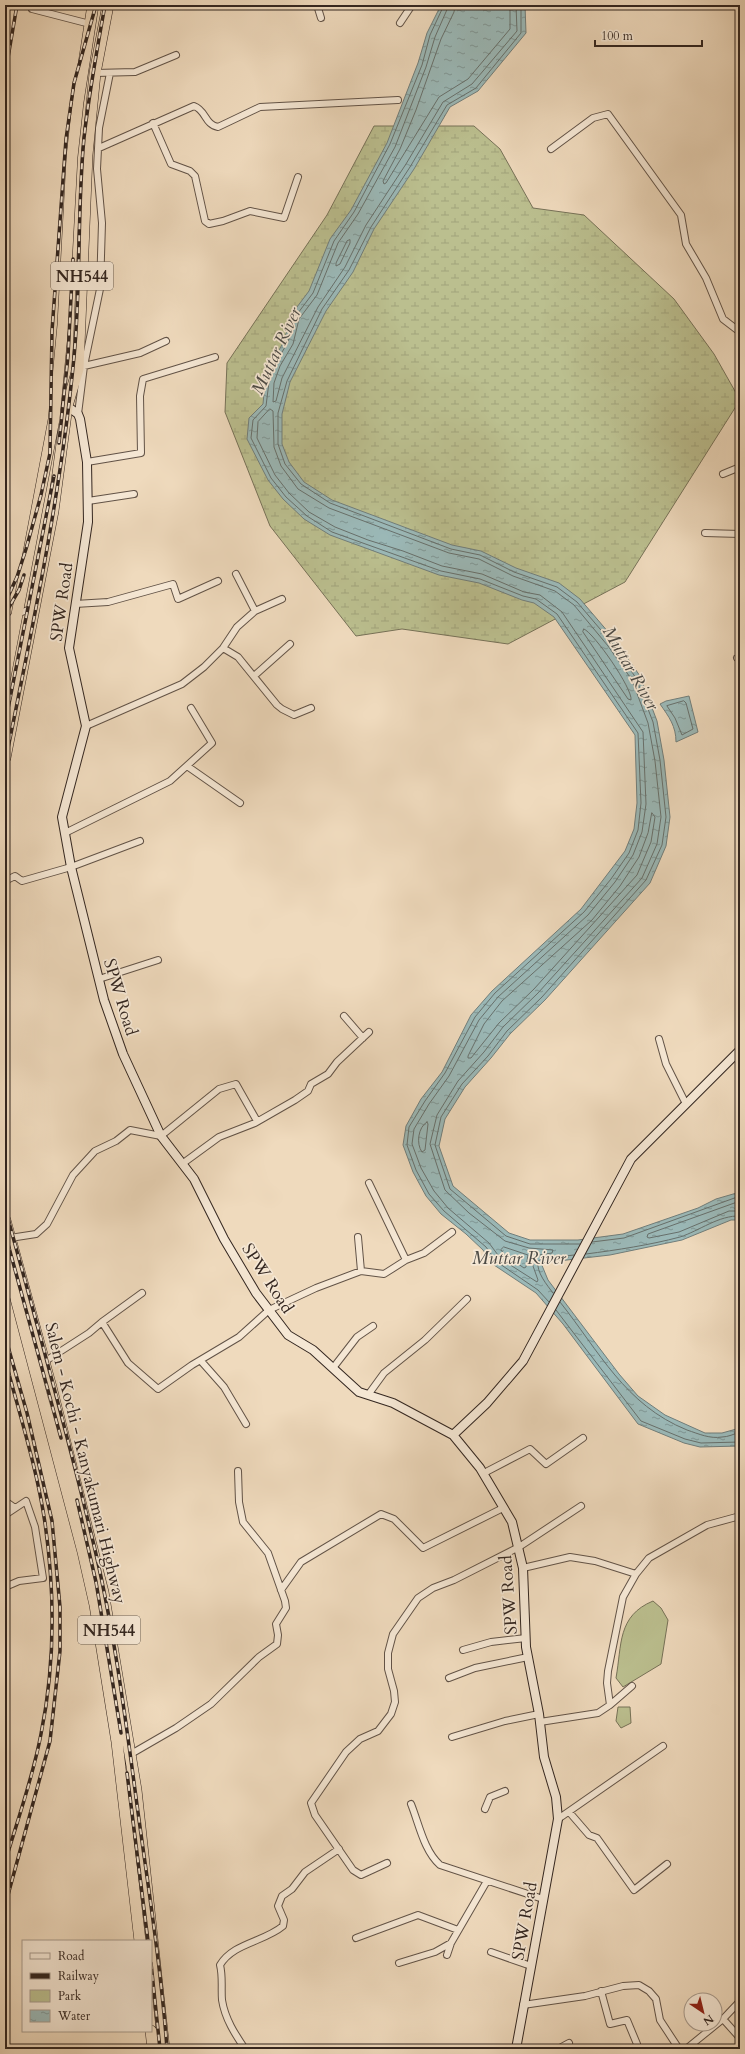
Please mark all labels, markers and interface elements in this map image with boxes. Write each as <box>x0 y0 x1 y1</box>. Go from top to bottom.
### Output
scale bar <box>595 22 702 48</box>
text: 100 m <box>601 28 634 44</box>
road number: NH544 <box>51 262 113 290</box>
water label: Muttar River <box>245 302 308 399</box>
street label: SPW Road <box>45 561 78 643</box>
water label: Muttar River <box>596 621 665 716</box>
street label: SPW Road <box>98 956 143 1038</box>
street label: SPW Road <box>236 1239 299 1318</box>
water label: Muttar River <box>472 1246 567 1271</box>
street label: Salem - Kochi - Kanyakumari Highway <box>39 1320 132 1606</box>
street label: SPW Road <box>494 1555 523 1635</box>
road number: NH544 <box>78 1616 140 1644</box>
street label: SPW Road <box>506 1880 543 1962</box>
legend <box>22 1940 152 2032</box>
text: Road <box>58 1948 85 1964</box>
text: Railway <box>58 1968 100 1984</box>
text: Park <box>58 1988 82 2004</box>
north arrow <box>683 1992 723 2032</box>
text: Water <box>57 2008 91 2024</box>
text: N <box>700 2011 717 2029</box>

